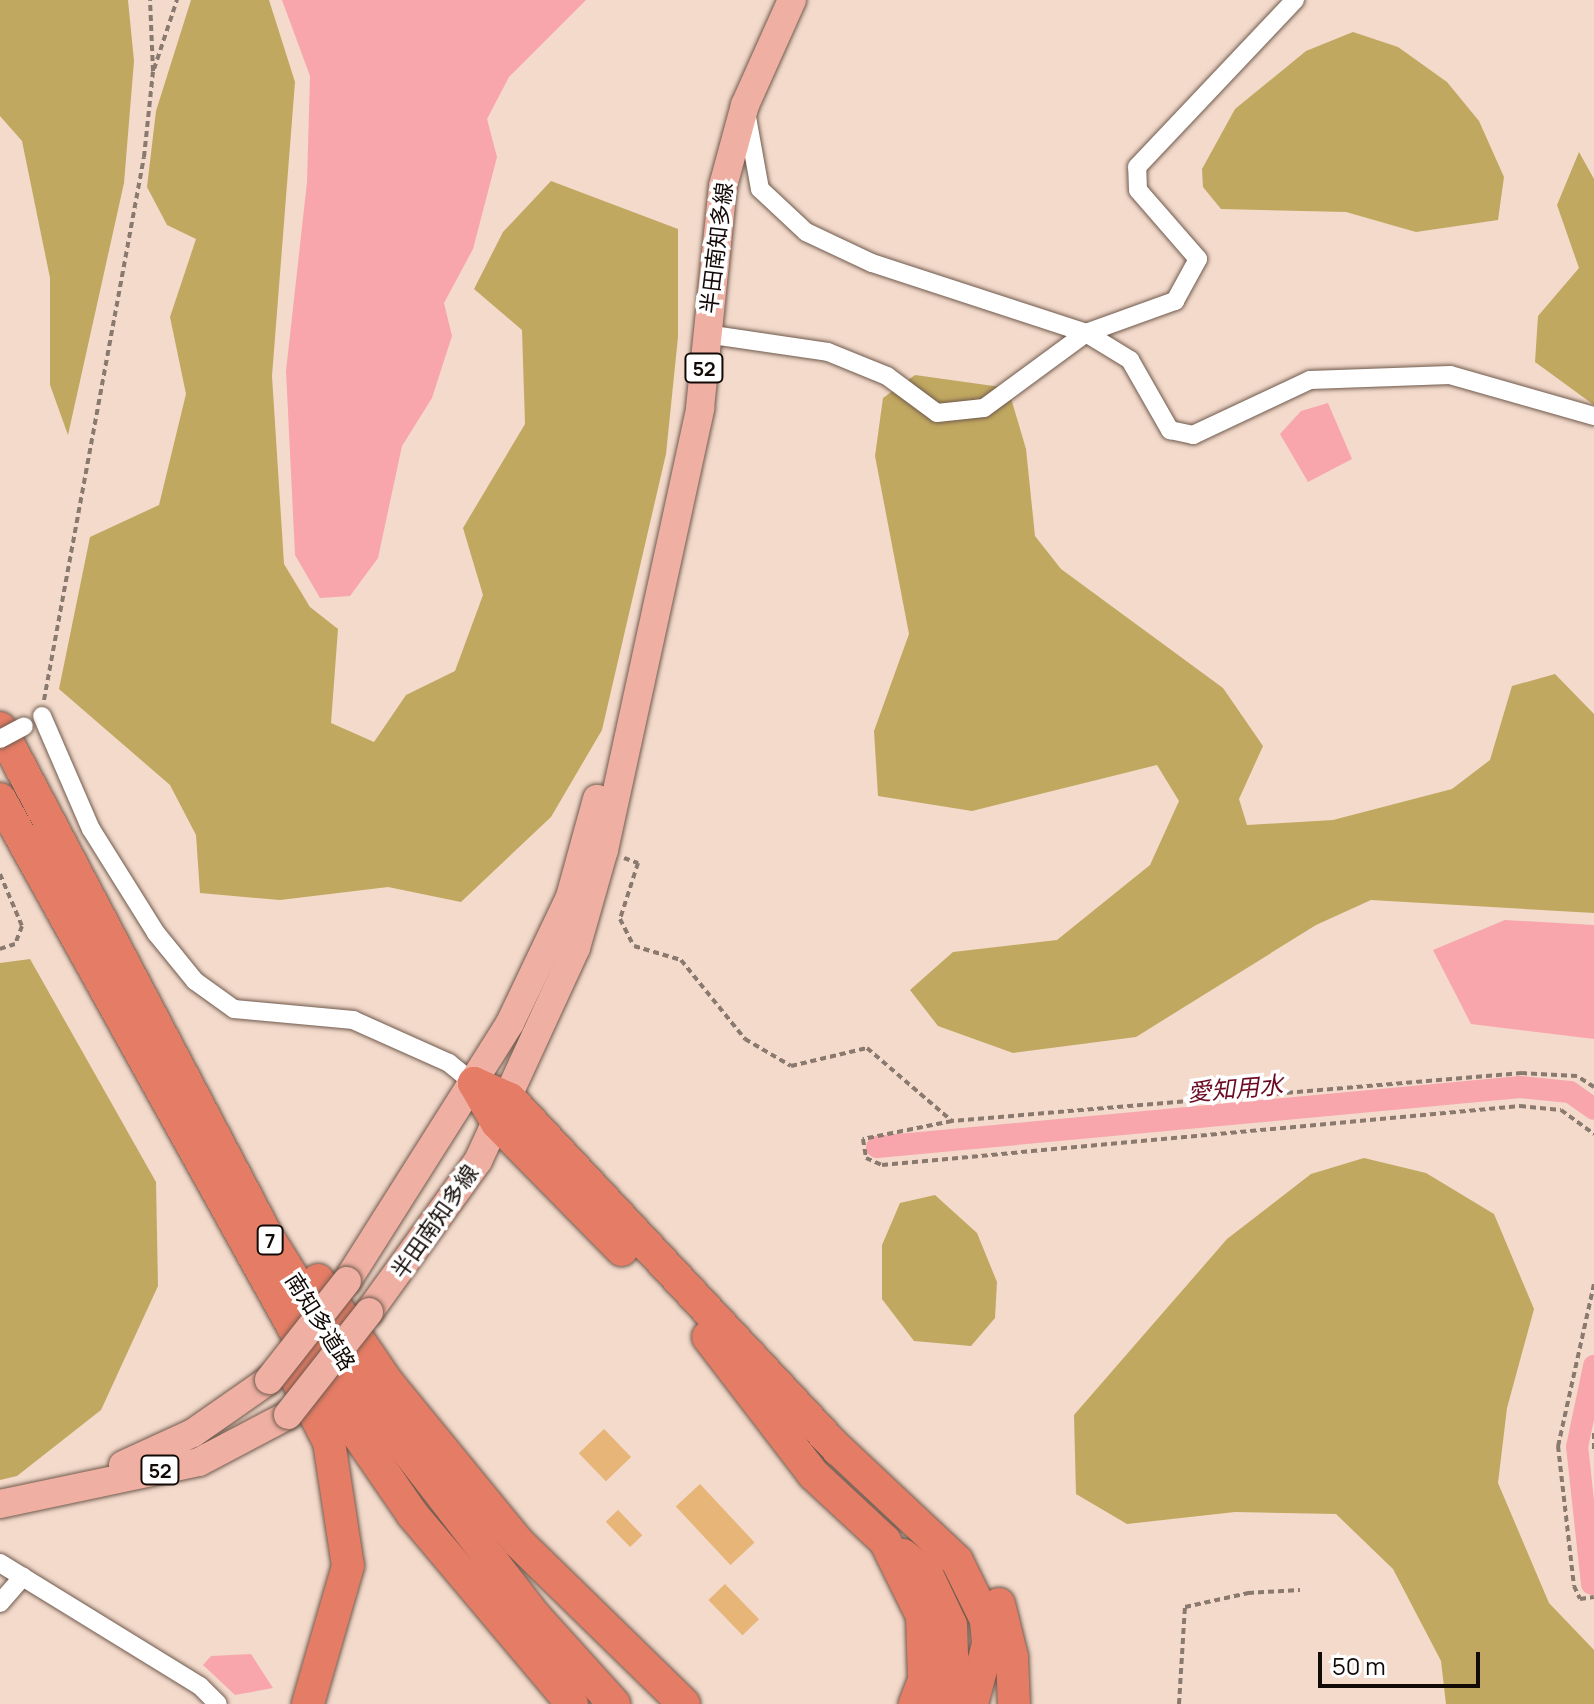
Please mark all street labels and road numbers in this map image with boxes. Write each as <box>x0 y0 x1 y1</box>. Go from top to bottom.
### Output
street label: 半田南知多線 <box>696 181 738 315</box>
road number: 52 <box>684 352 724 384</box>
street label: 半田南知多線 <box>386 1160 484 1284</box>
road number: 7 <box>256 1224 284 1256</box>
street label: 南知多道路 <box>280 1268 360 1376</box>
road number: 52 <box>140 1454 180 1486</box>

